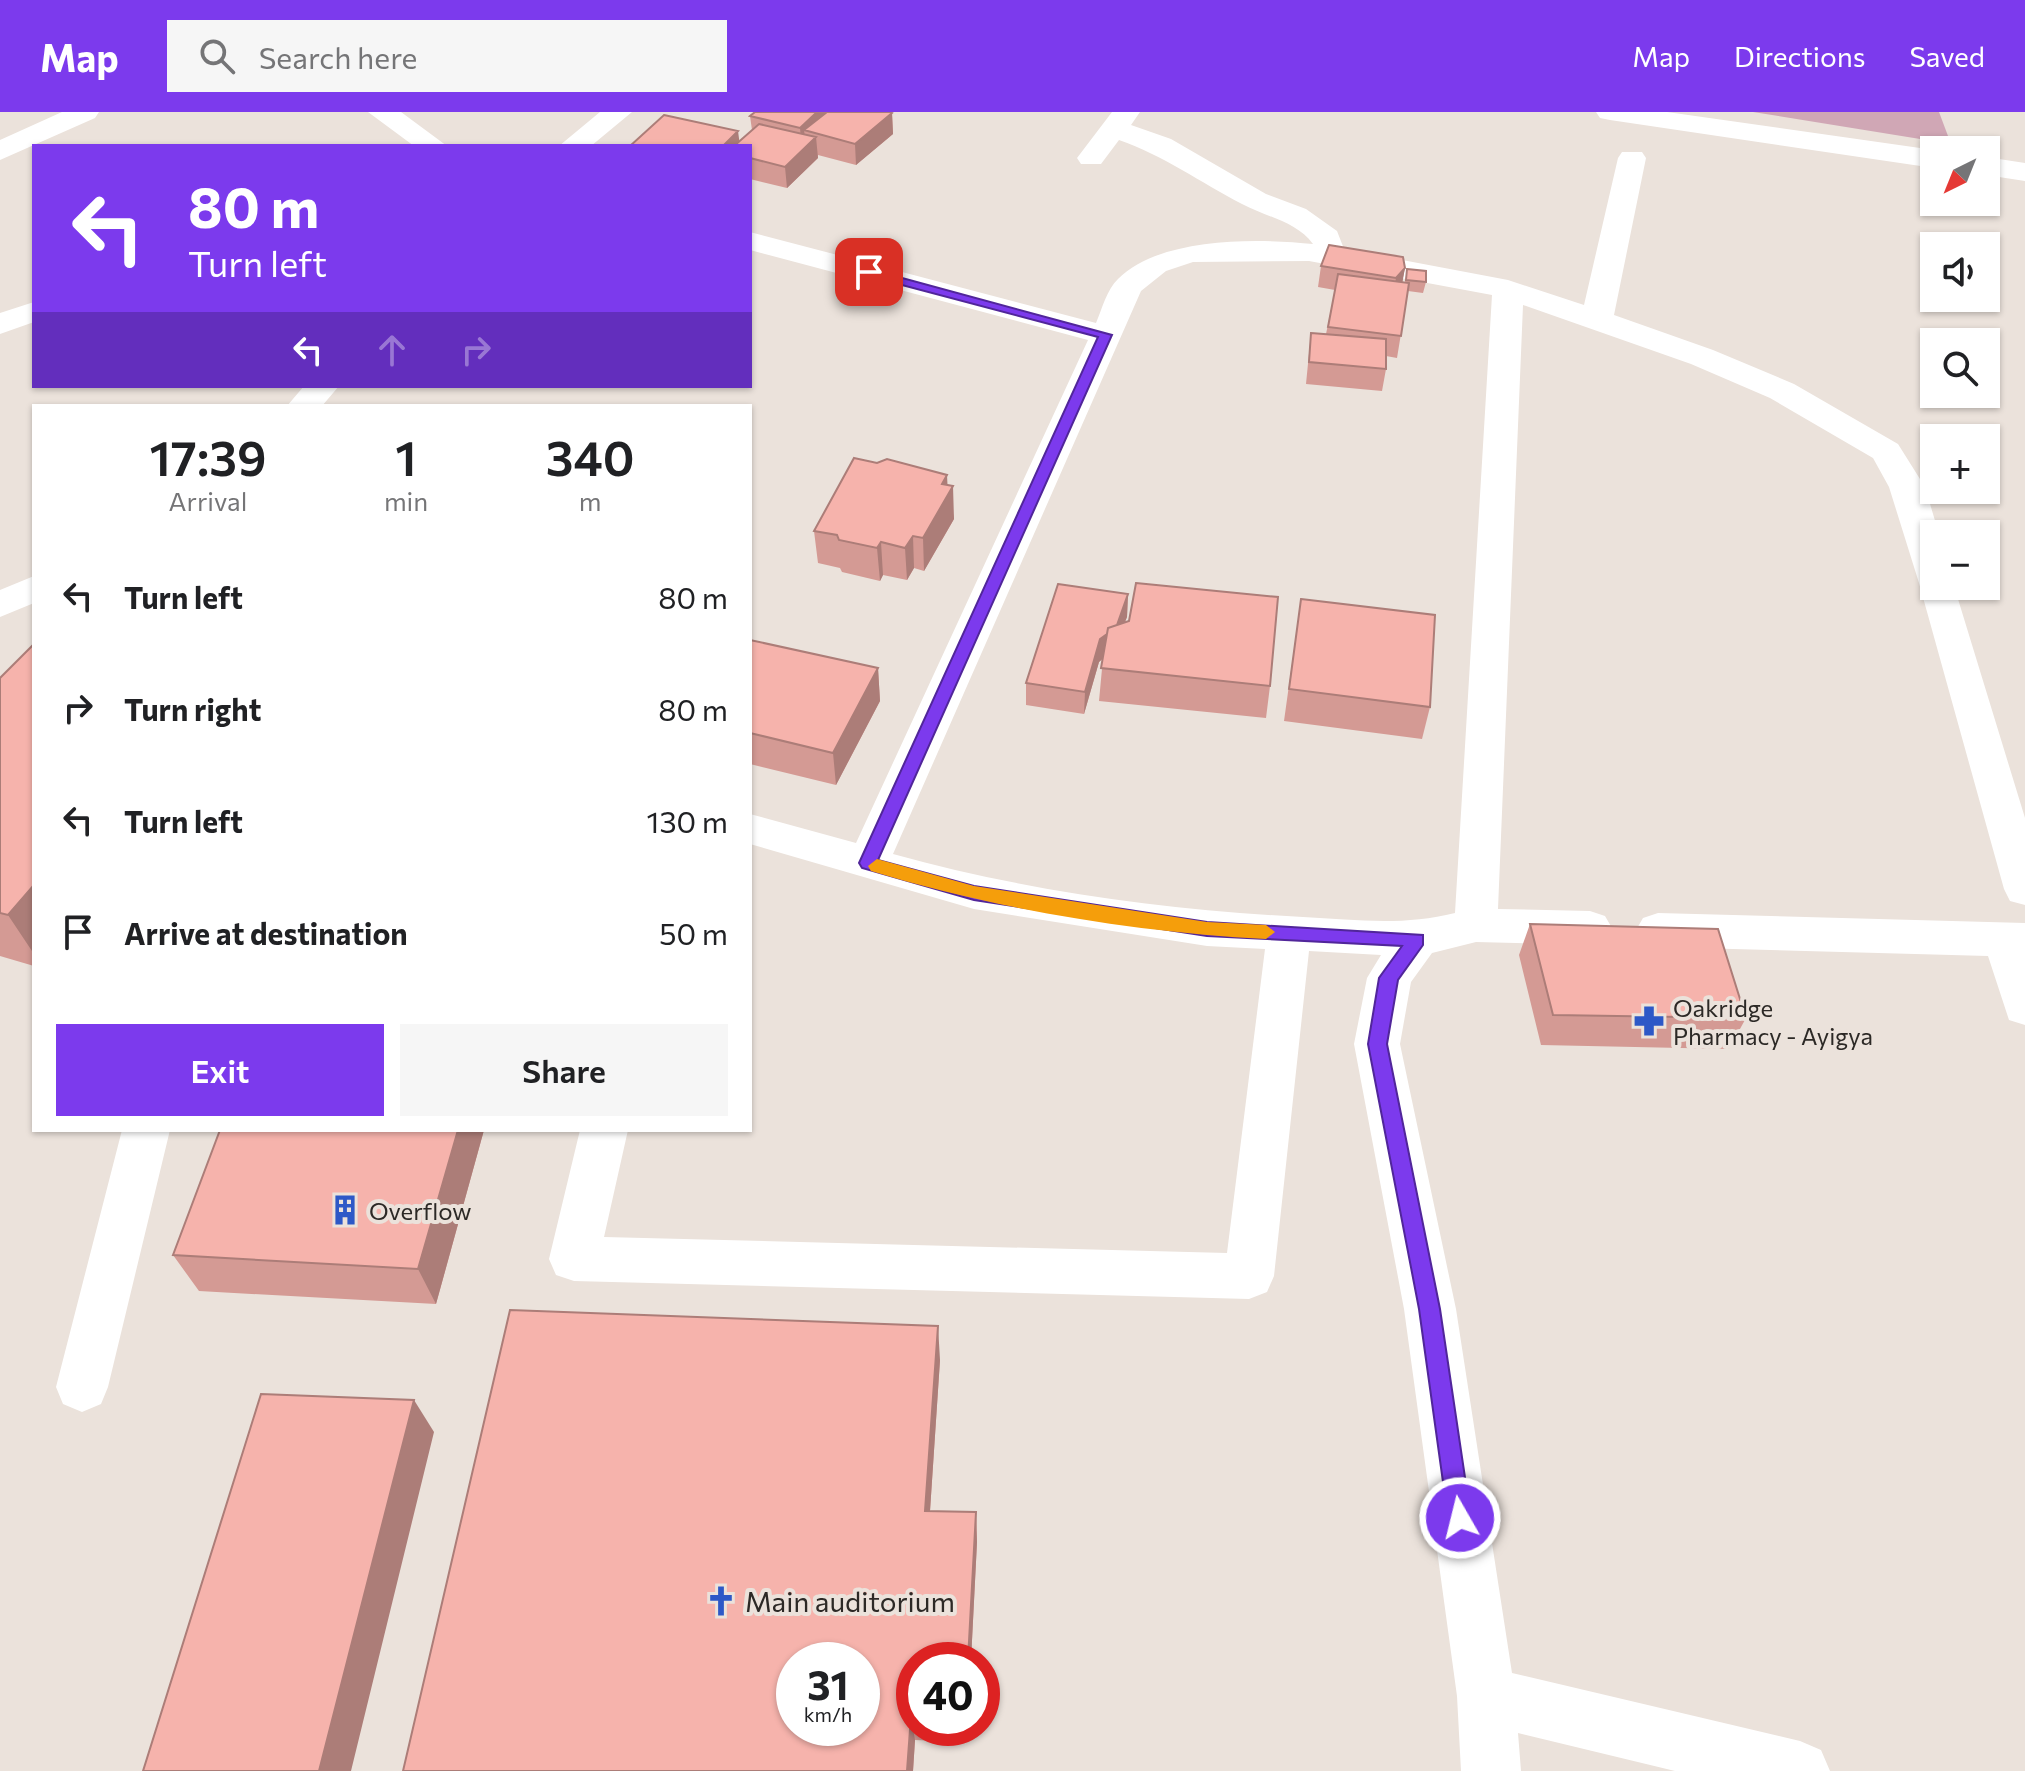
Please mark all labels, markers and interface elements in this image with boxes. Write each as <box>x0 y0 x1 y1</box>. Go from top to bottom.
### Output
search box <box>167 20 727 92</box>
text: Map <box>40 33 119 80</box>
icon: search <box>195 34 239 78</box>
text: Search here <box>259 38 417 75</box>
text: Map <box>1632 39 1690 73</box>
text: Directions <box>1734 39 1865 73</box>
text: Saved <box>1909 39 1985 73</box>
north arrow <box>1920 136 2000 216</box>
map controls <box>1920 136 2000 600</box>
text: 80 m <box>188 171 319 240</box>
icon: left <box>56 176 160 280</box>
button: sound <box>1920 232 2000 312</box>
pin <box>835 238 903 306</box>
text: Turn left <box>188 240 327 284</box>
icon: arrive <box>847 250 891 294</box>
icon: left <box>286 328 330 372</box>
icon: ahead <box>370 328 414 372</box>
icon: right <box>454 328 498 372</box>
button: search <box>1920 328 2000 408</box>
button: + <box>1920 424 2000 504</box>
text: 17:39 <box>150 427 266 486</box>
text: 1 <box>395 427 417 486</box>
text: 340 <box>546 427 634 486</box>
text: Arrival <box>169 485 247 516</box>
text: min <box>384 485 428 516</box>
text: m <box>579 485 601 516</box>
button: − <box>1920 520 2000 600</box>
icon: left <box>56 574 100 618</box>
text: Turn left <box>124 578 243 615</box>
text: 80 m <box>658 578 728 615</box>
icon: right <box>56 686 100 730</box>
text: Turn right <box>124 690 261 727</box>
text: 80 m <box>658 690 728 727</box>
icon: left <box>56 798 100 842</box>
text: Turn left <box>124 802 243 839</box>
text: 130 m <box>647 802 728 839</box>
icon: arrive <box>56 910 100 954</box>
text: Arrive at destination <box>124 914 408 951</box>
text: 50 m <box>659 914 728 951</box>
place label: Oakridge Pharmacy - Ayigya <box>1673 993 1873 1050</box>
pharmacy icon: Oakridge Pharmacy - Ayigya <box>1632 1004 1666 1038</box>
button: Exit <box>56 1024 384 1116</box>
button: Share <box>400 1024 728 1116</box>
building icon: Overflow <box>328 1193 362 1227</box>
place label: Overflow <box>369 1196 471 1225</box>
position arrow <box>1418 1476 1502 1560</box>
church icon: Main auditorium <box>704 1584 738 1618</box>
place label: Main auditorium <box>745 1584 955 1618</box>
speed limit sign: 40 <box>896 1642 1000 1746</box>
text: 31 <box>807 1659 849 1708</box>
text: km/h <box>804 1702 852 1726</box>

